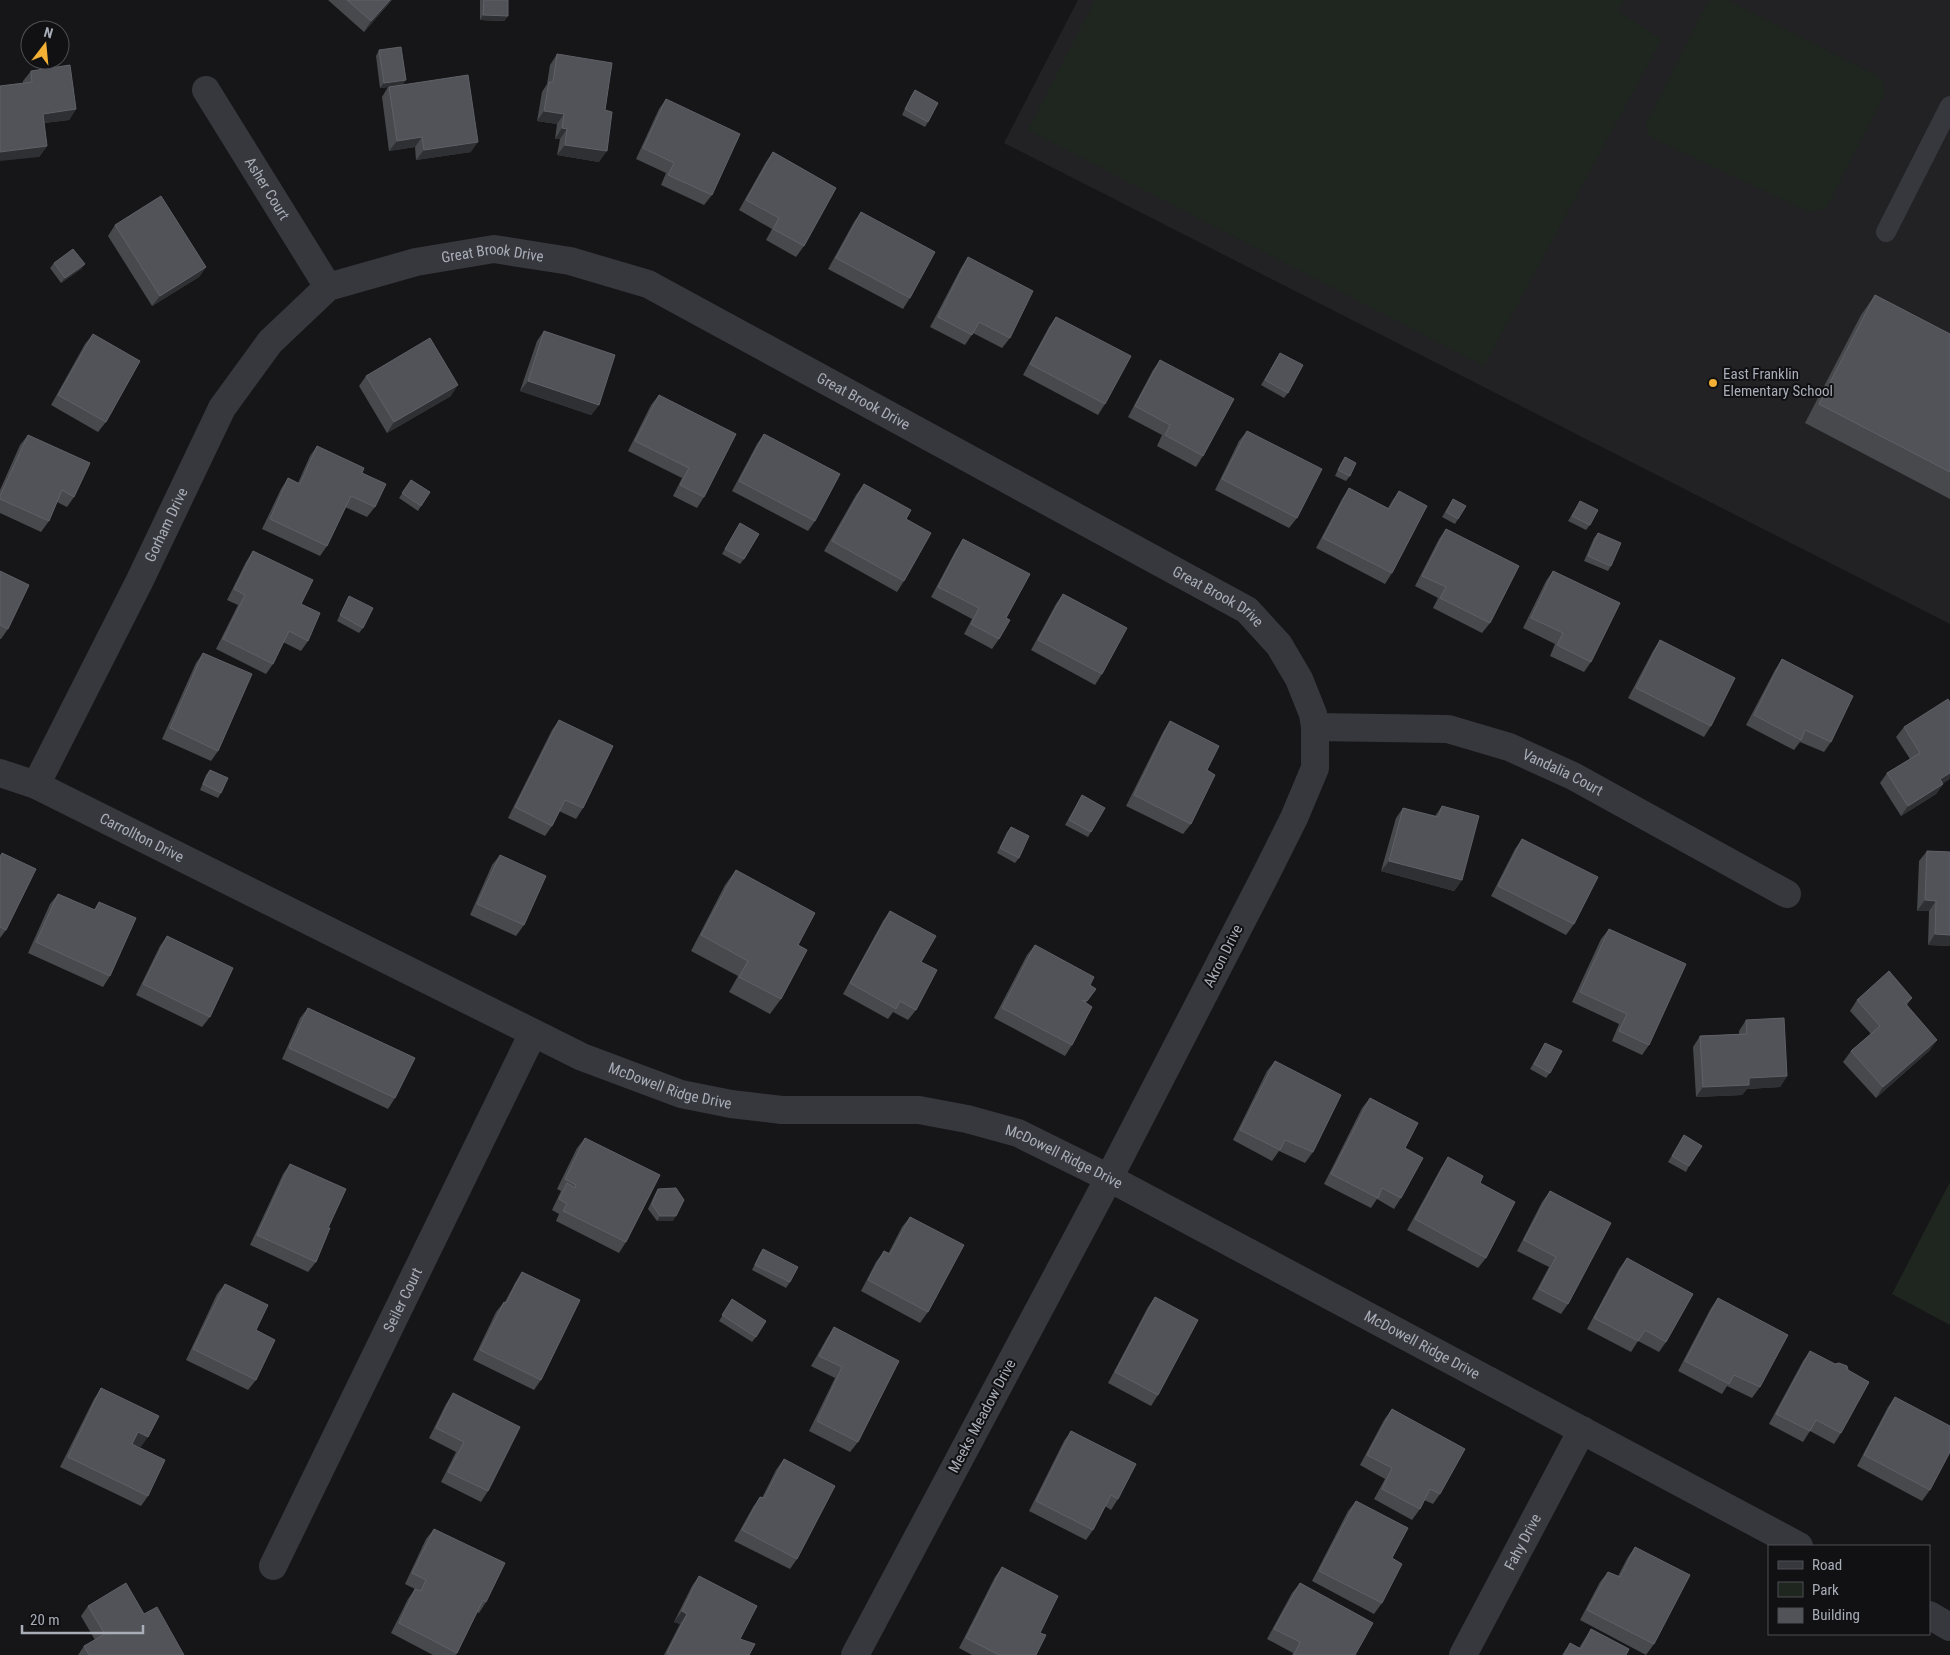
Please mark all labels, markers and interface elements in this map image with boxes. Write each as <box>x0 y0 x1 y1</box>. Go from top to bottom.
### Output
north arrow <box>20 20 70 70</box>
text: N <box>42 24 55 41</box>
street label: Asher Court <box>241 154 293 223</box>
street label: Great Brook Drive <box>440 240 545 267</box>
place label: East Franklin Elementary School <box>1723 365 1833 400</box>
street label: Great Brook Drive <box>814 369 913 434</box>
marker: East Franklin Elementary School <box>1707 377 1719 389</box>
street label: Gorham Drive <box>141 485 192 565</box>
street label: Great Brook Drive <box>1169 562 1267 631</box>
street label: Vandalia Court <box>1520 745 1606 800</box>
street label: Carrollton Drive <box>97 809 187 866</box>
street label: Akron Drive <box>1200 922 1246 990</box>
street label: McDowell Ridge Drive <box>606 1059 733 1113</box>
street label: McDowell Ridge Drive <box>1003 1121 1125 1192</box>
street label: Seiler Court <box>379 1265 426 1335</box>
street label: McDowell Ridge Drive <box>1361 1307 1483 1383</box>
street label: Meeks Meadow Drive <box>944 1356 1020 1476</box>
street label: Fahy Drive <box>1501 1511 1545 1573</box>
legend <box>1768 1545 1930 1635</box>
text: Road <box>1812 1556 1842 1574</box>
text: Park <box>1812 1581 1839 1599</box>
scale bar <box>22 1602 144 1634</box>
text: Building <box>1812 1606 1860 1624</box>
text: 20 m <box>30 1611 60 1629</box>

